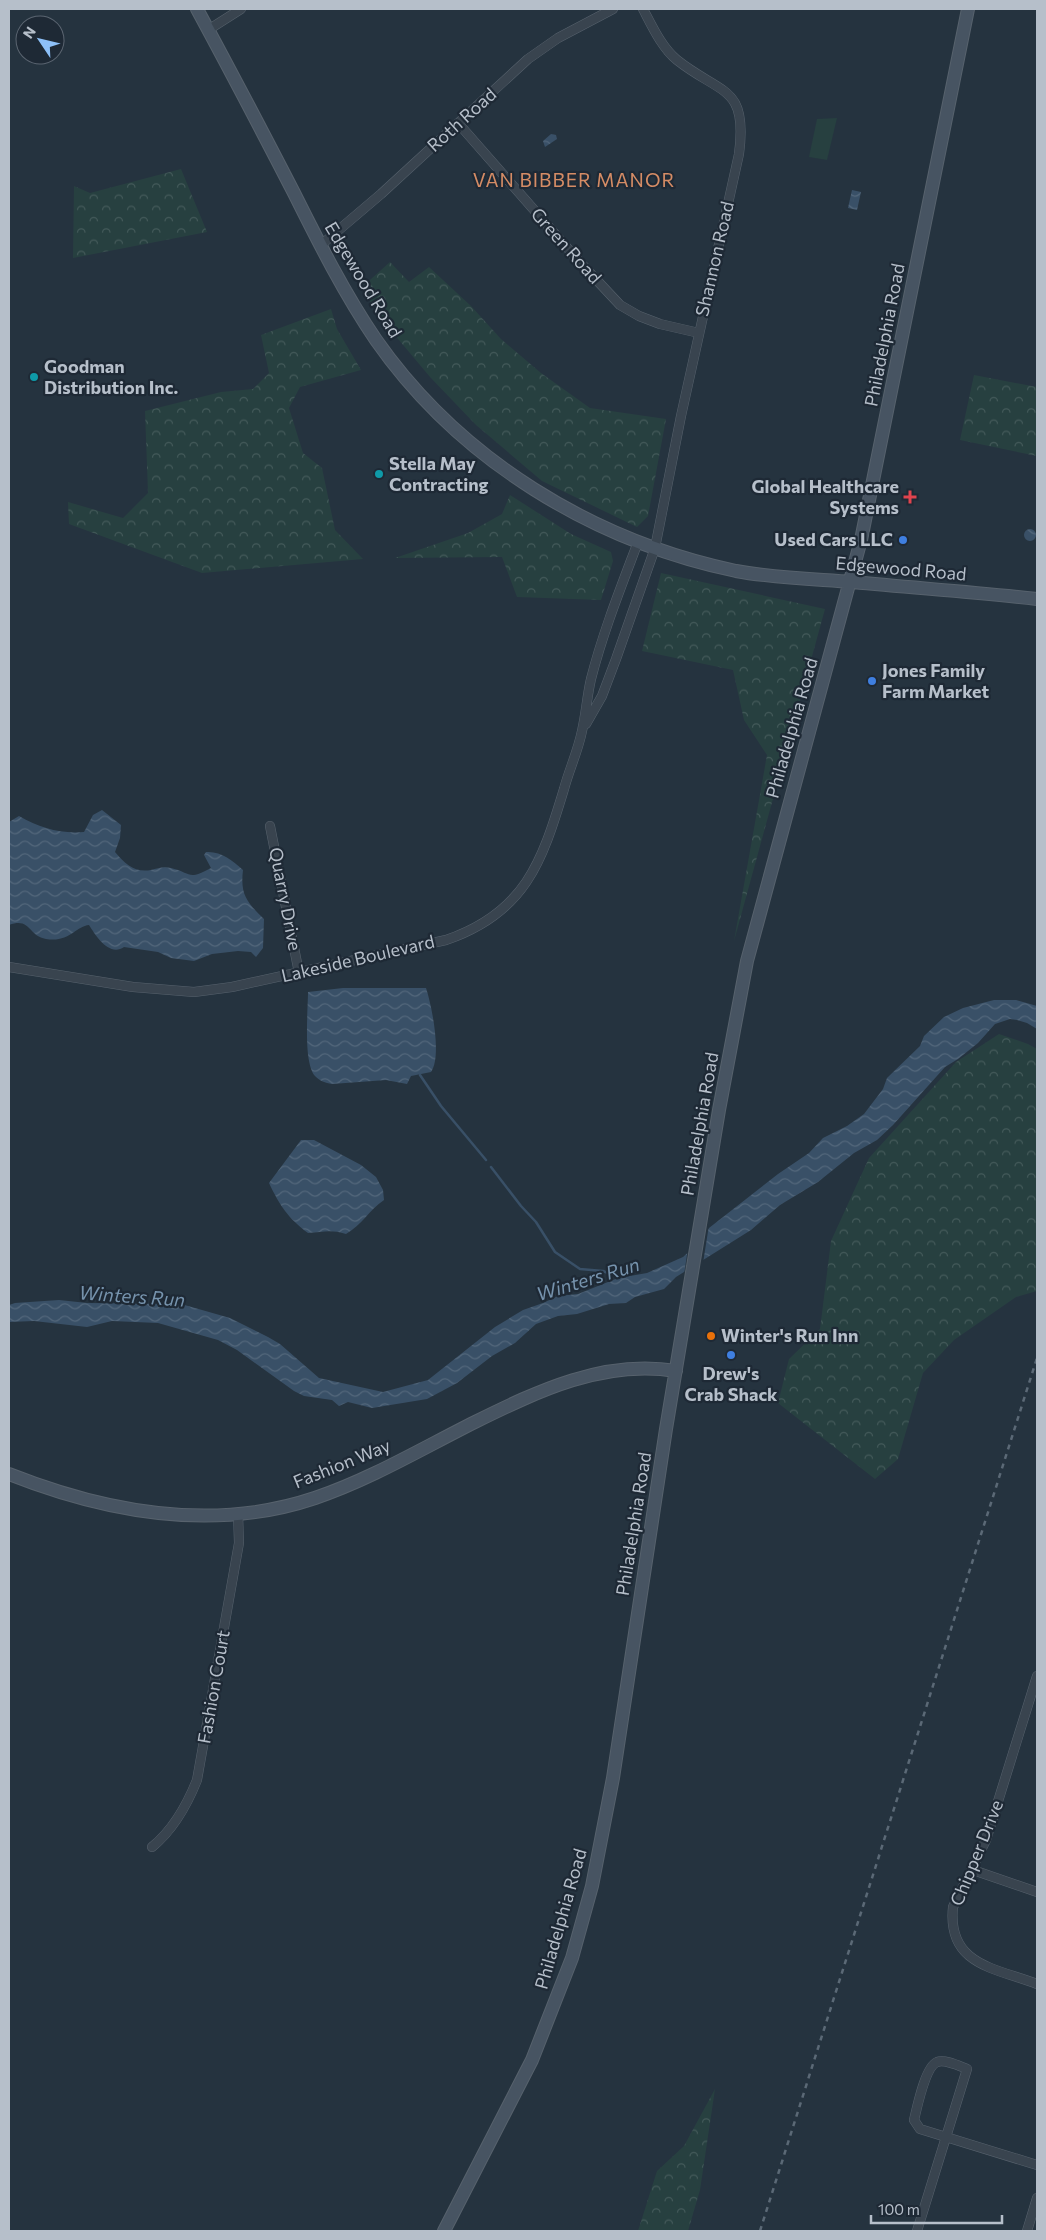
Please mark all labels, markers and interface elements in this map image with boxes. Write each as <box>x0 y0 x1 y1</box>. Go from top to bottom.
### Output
north arrow <box>15 15 65 65</box>
text: N <box>19 23 39 41</box>
street label: Roth Road <box>422 83 500 156</box>
district label: VAN BIBBER MANOR <box>473 168 675 191</box>
street label: Shannon Road <box>690 199 738 318</box>
street label: Green Road <box>527 203 607 288</box>
street label: Edgewood Road <box>321 218 407 341</box>
street label: Philadelphia Road <box>859 261 909 408</box>
place label: Goodman Distribution Inc. <box>44 355 178 398</box>
marker: Goodman Distribution Inc. <box>28 371 40 383</box>
place label: Stella May Contracting <box>389 452 489 495</box>
marker: Stella May Contracting <box>373 468 385 480</box>
place label: Global Healthcare Systems <box>751 475 899 518</box>
marker: Global Healthcare Systems <box>903 490 917 504</box>
place label: Used Cars LLC <box>774 528 893 550</box>
marker: Used Cars LLC <box>897 534 909 546</box>
street label: Edgewood Road <box>835 551 967 585</box>
street label: Philadelphia Road <box>760 655 822 801</box>
place label: Jones Family Farm Market <box>882 659 989 702</box>
marker: Jones Family Farm Market <box>866 675 878 687</box>
street label: Quarry Drive <box>265 845 307 952</box>
street label: Lakeside Boulevard <box>279 930 437 986</box>
street label: Philadelphia Road <box>676 1050 722 1197</box>
water label: Winters Run <box>534 1252 642 1305</box>
water label: Winters Run <box>78 1280 186 1311</box>
place label: Winter's Run Inn <box>721 1324 858 1346</box>
marker: Winter's Run Inn <box>705 1330 717 1342</box>
marker: Drew's Crab Shack <box>725 1349 737 1361</box>
place label: Drew's Crab Shack <box>685 1362 778 1405</box>
street label: Fashion Way <box>290 1434 393 1493</box>
street label: Philadelphia Road <box>611 1450 655 1597</box>
street label: Fashion Court <box>192 1628 234 1745</box>
street label: Chipper Drive <box>945 1796 1007 1909</box>
street label: Philadelphia Road <box>529 1846 591 1992</box>
scale bar <box>871 2192 1002 2224</box>
text: 100 m <box>878 2200 920 2218</box>

